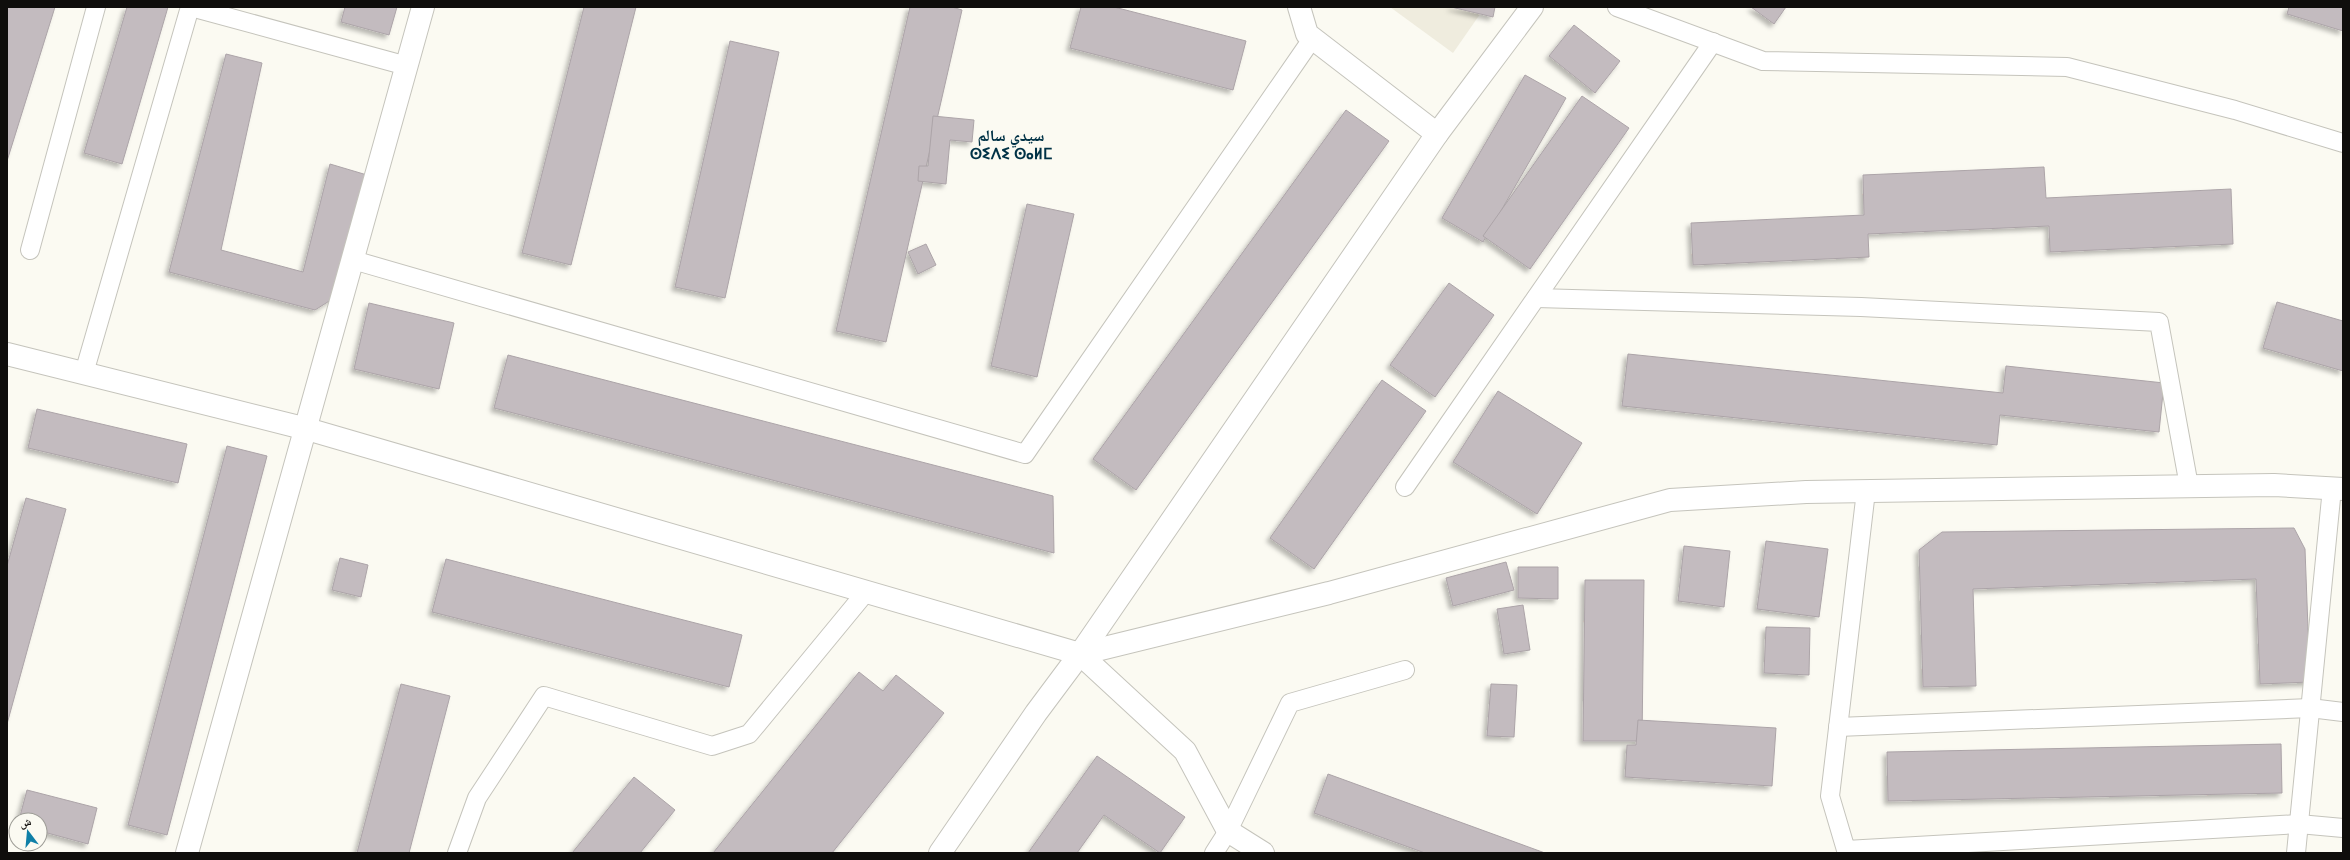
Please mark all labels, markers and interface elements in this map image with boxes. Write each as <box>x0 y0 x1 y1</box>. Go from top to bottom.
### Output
district label: سيدي سالم ⵙⵉⴷⵉ ⵙⴰⵍⵎ <box>970 125 1052 163</box>
north arrow <box>8 812 48 852</box>
text: ش <box>18 814 33 832</box>

